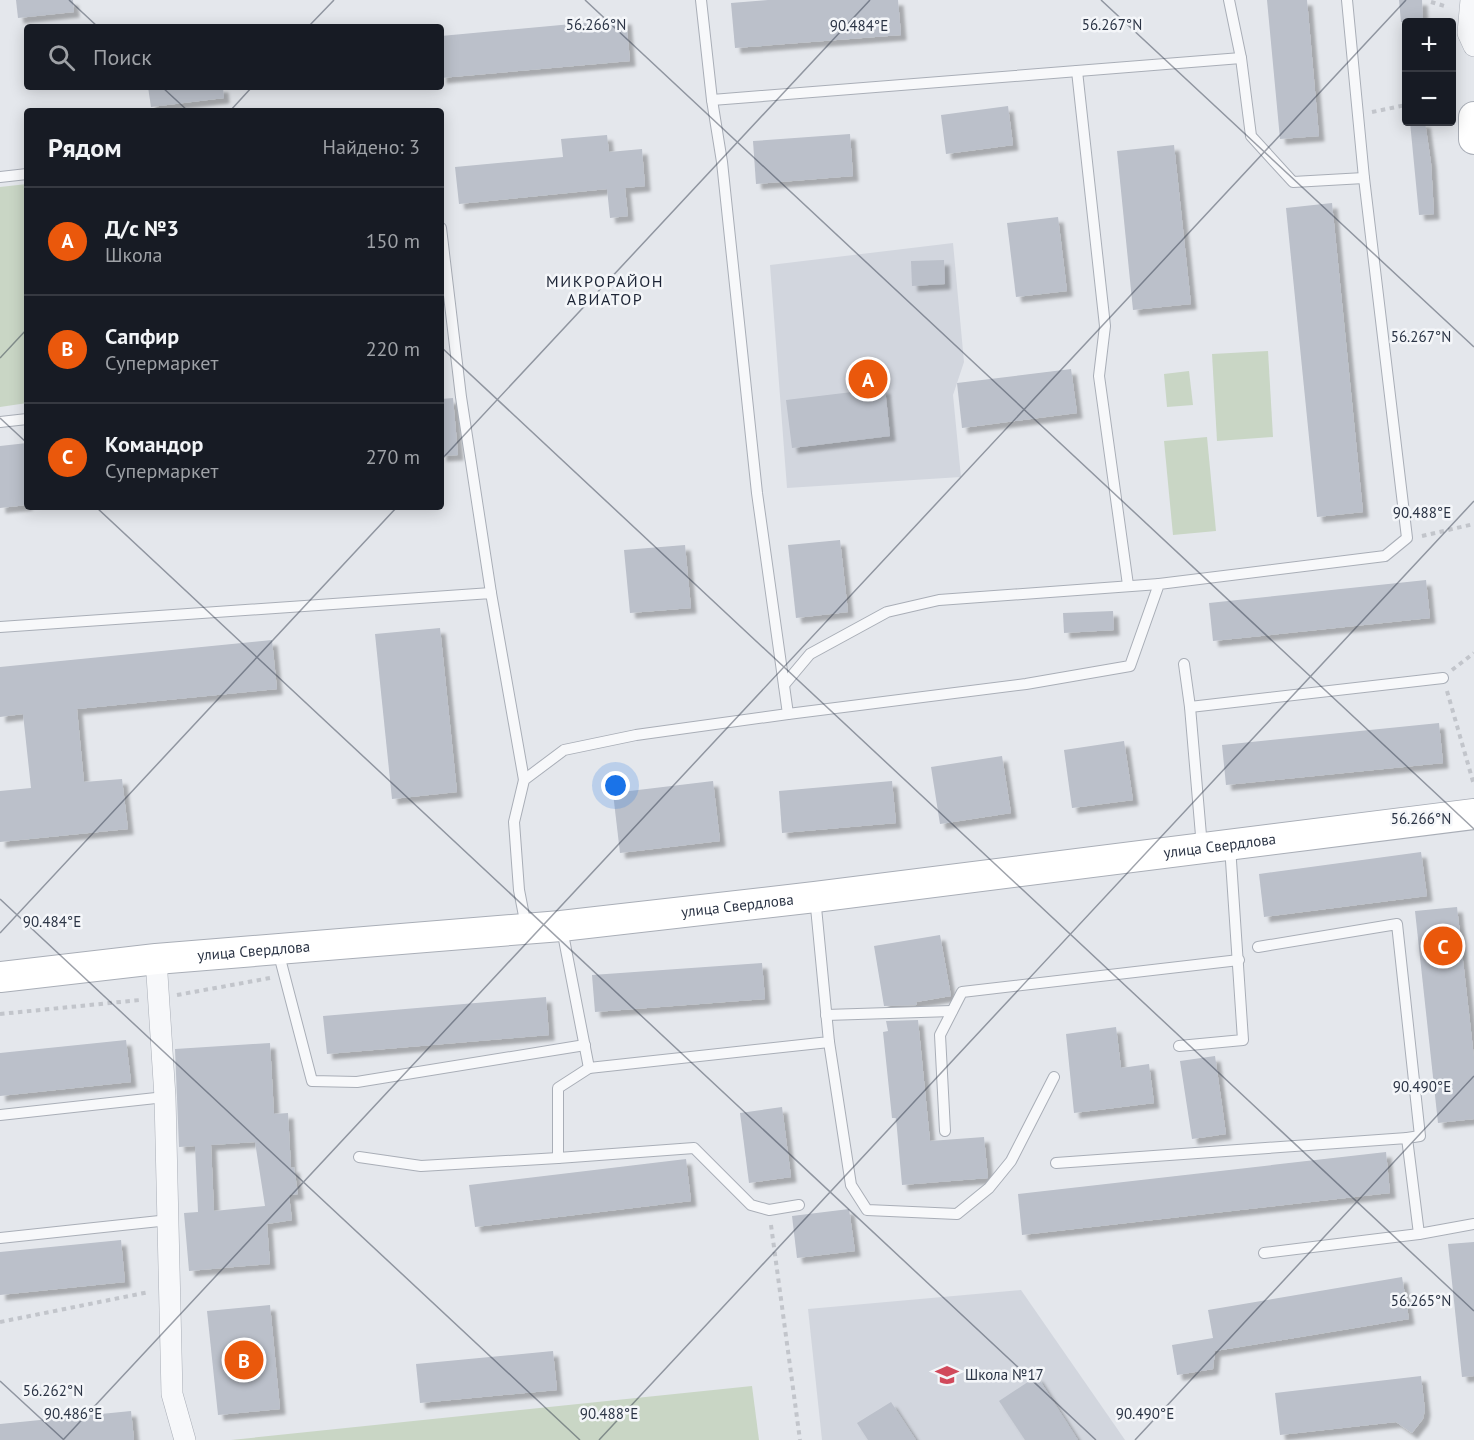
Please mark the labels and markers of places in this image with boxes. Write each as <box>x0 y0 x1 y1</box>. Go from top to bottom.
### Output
pin: A <box>848 356 888 401</box>
pin: C <box>1424 924 1462 968</box>
pin: B <box>224 1338 264 1382</box>
school or university icon: Школа №17 <box>934 1362 960 1388</box>
place label: Школа №17 <box>965 1365 1044 1384</box>

